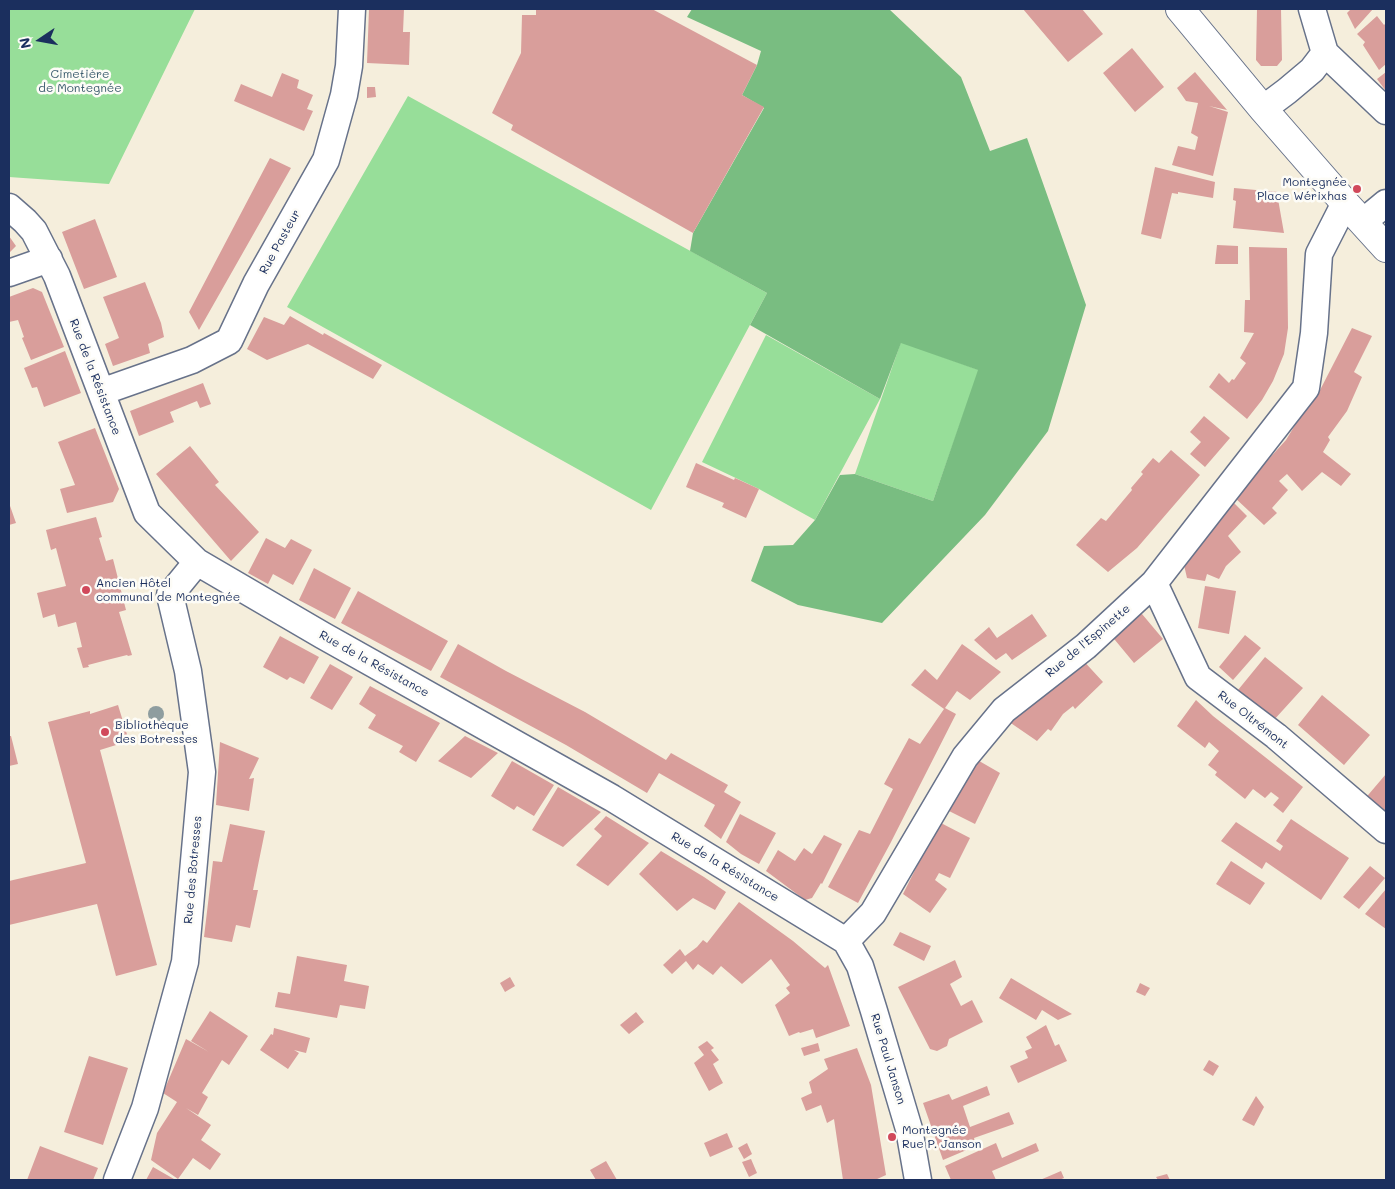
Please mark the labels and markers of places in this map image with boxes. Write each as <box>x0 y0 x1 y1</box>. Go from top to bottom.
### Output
place label: Montegnée Place Wérixhas <box>1257 175 1347 203</box>
marker: Montegnée Place Wérixhas <box>1351 183 1363 195</box>
place label: Ancien Hôtel communal de Montegnée <box>96 576 240 604</box>
marker: Ancien Hôtel communal de Montegnée <box>80 584 92 596</box>
place label: Bibliothèque des Botresses <box>115 718 198 746</box>
marker: Bibliothèque des Botresses <box>99 726 111 738</box>
place label: Montegnée Rue P. Janson <box>902 1123 981 1151</box>
marker: Montegnée Rue P. Janson <box>886 1131 898 1143</box>

